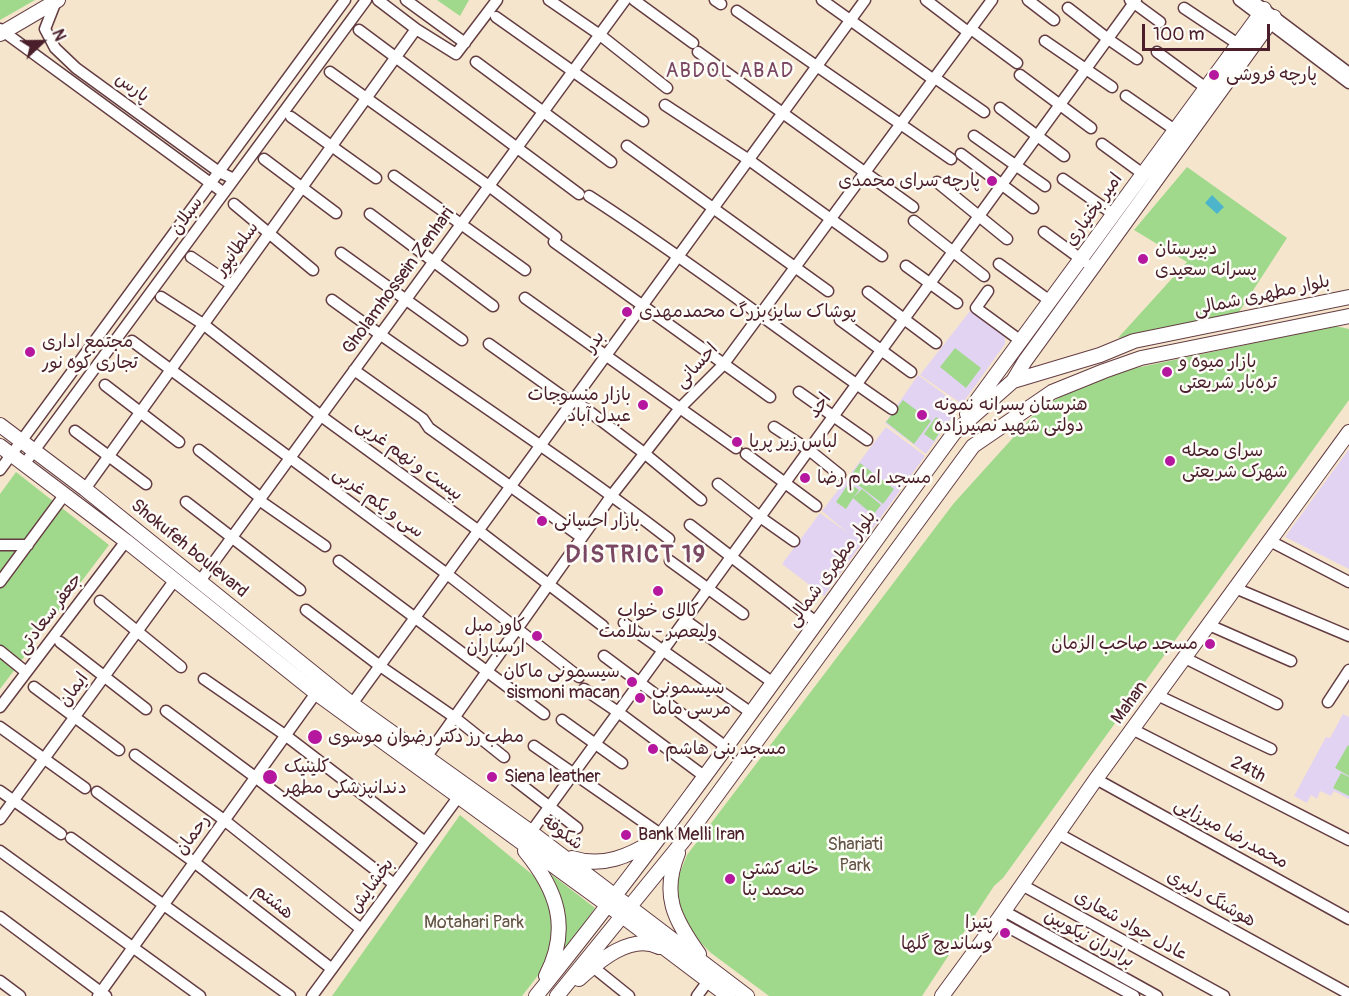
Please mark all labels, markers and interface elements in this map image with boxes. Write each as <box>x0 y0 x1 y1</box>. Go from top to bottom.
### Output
north arrow <box>12 12 72 72</box>
scale bar <box>1145 12 1272 50</box>
text: 100 m <box>1153 23 1205 46</box>
text: N <box>47 26 70 44</box>
district label: ABDOL ABAD <box>666 60 794 84</box>
place label: پارچه فروشی <box>1226 64 1317 86</box>
street label: پارس <box>111 68 153 108</box>
marker: پارچه فروشی <box>1207 68 1221 82</box>
street label: امیر بختیاری <box>1060 169 1128 251</box>
place label: پارچه سرای محمدی <box>838 170 980 192</box>
marker: پارچه سرای محمدی <box>985 174 999 188</box>
street label: سبلان <box>166 193 208 239</box>
street label: Gholamhossein Zenhari <box>338 203 460 359</box>
street label: سلطانپور <box>210 218 264 280</box>
place label: دبیرستان پسرانه سعیدی <box>1155 238 1257 280</box>
marker: دبیرستان پسرانه سعیدی <box>1136 252 1150 266</box>
street label: بلوار مطهری شمالی <box>1192 271 1332 321</box>
place label: پوشاک سایز بزرگ محمدمهدی <box>639 301 856 323</box>
marker: پوشاک سایز بزرگ محمدمهدی <box>620 305 634 319</box>
street label: بدر <box>580 327 610 357</box>
place label: مجتمع اداری تجاری کوه نور <box>42 331 138 374</box>
street label: احسانی <box>671 339 723 393</box>
marker: مجتمع اداری تجاری کوه نور <box>23 345 37 359</box>
place label: بازار میوه و تره‌بار شریعتی <box>1179 351 1277 394</box>
marker: بازار میوه و تره‌بار شریعتی <box>1160 365 1174 379</box>
place label: بازار منسوجات عبدل آباد <box>528 384 631 426</box>
street label: احد <box>804 389 836 423</box>
place label: هنرستان پسرانه نمونه دولتی شهید نصیرزاده <box>934 394 1088 436</box>
marker: بازار منسوجات عبدل آباد <box>636 398 650 412</box>
marker: هنرستان پسرانه نمونه دولتی شهید نصیرزاده <box>915 408 929 422</box>
street label: بیست و نهم غربی <box>351 414 467 506</box>
place label: لباس زیر پریا <box>749 431 837 453</box>
marker: لباس زیر پریا <box>730 435 744 449</box>
place label: سرای محله شهرک شریعتی <box>1182 440 1288 482</box>
marker: سرای محله شهرک شریعتی <box>1163 454 1177 468</box>
street label: سی و یکم غربی <box>328 463 428 543</box>
place label: مسجد امام رضا <box>817 467 931 489</box>
marker: مسجد امام رضا <box>798 471 812 485</box>
street label: Shokufeh boulevard <box>126 495 252 603</box>
street label: بلوار مطهری شمالی <box>783 507 881 631</box>
place label: بازار احسانی <box>554 510 640 532</box>
marker: بازار احسانی <box>535 514 549 528</box>
district label: DISTRICT 19 <box>565 542 707 570</box>
street label: جعفر سعادتی <box>13 569 87 659</box>
marker: کالای خواب ولیعصر - سلامت <box>651 584 665 598</box>
place label: کالای خواب ولیعصر - سلامت <box>599 600 717 642</box>
place label: كاور مبل ارسباران <box>464 615 525 658</box>
marker: كاور مبل ارسباران <box>530 629 544 643</box>
place label: مسجد صاحب الزمان <box>1051 633 1198 655</box>
marker: مسجد صاحب الزمان <box>1203 637 1217 651</box>
place label: سیسمونی ماکان sismoni macan <box>504 661 620 704</box>
street label: ایمان <box>54 669 94 711</box>
marker: سیسمونی ماکان sismoni macan <box>625 675 639 689</box>
place label: سیسمونی مرسی ماما <box>652 677 731 720</box>
street label: Mahan <box>1107 677 1153 729</box>
marker: سیسمونی مرسی ماما <box>633 691 647 705</box>
place label: مطب رز دکتر رضوان موسوی <box>328 726 524 748</box>
marker: مطب رز دکتر رضوان موسوی <box>306 728 324 746</box>
place label: مسجد بنی هاشم <box>665 738 786 760</box>
marker: مسجد بنی هاشم <box>646 742 660 756</box>
street label: 24th <box>1227 752 1269 788</box>
place label: کلینیک دندانپزشکی مطهر <box>284 756 407 798</box>
place label: Siena leather <box>504 766 601 788</box>
marker: کلینیک دندانپزشکی مطهر <box>261 768 279 786</box>
marker: Siena leather <box>485 770 499 784</box>
street label: محمدرضا میرزایی <box>1170 794 1292 874</box>
street label: رحمان <box>171 810 215 860</box>
street label: شکوفه <box>537 811 587 855</box>
place label: Bank Melli Iran <box>638 824 745 846</box>
marker: Bank Melli Iran <box>619 828 633 842</box>
park label: Shariati Park <box>827 834 883 876</box>
street label: بخشایش <box>345 854 399 918</box>
place label: خانه کشتی محمد بنا <box>742 858 819 900</box>
street label: هوشنگ دلیری <box>1163 866 1259 932</box>
marker: خانه کشتی محمد بنا <box>723 872 737 886</box>
street label: هشتم <box>248 879 298 925</box>
street label: عادل جواد شعاری <box>1070 886 1192 966</box>
street label: برادران نیکوبین <box>1040 905 1138 973</box>
park label: Motahari Park <box>424 912 524 934</box>
place label: پتیزا وساندیچ گلها <box>901 912 993 954</box>
marker: پتیزا وساندیچ گلها <box>998 926 1012 940</box>

